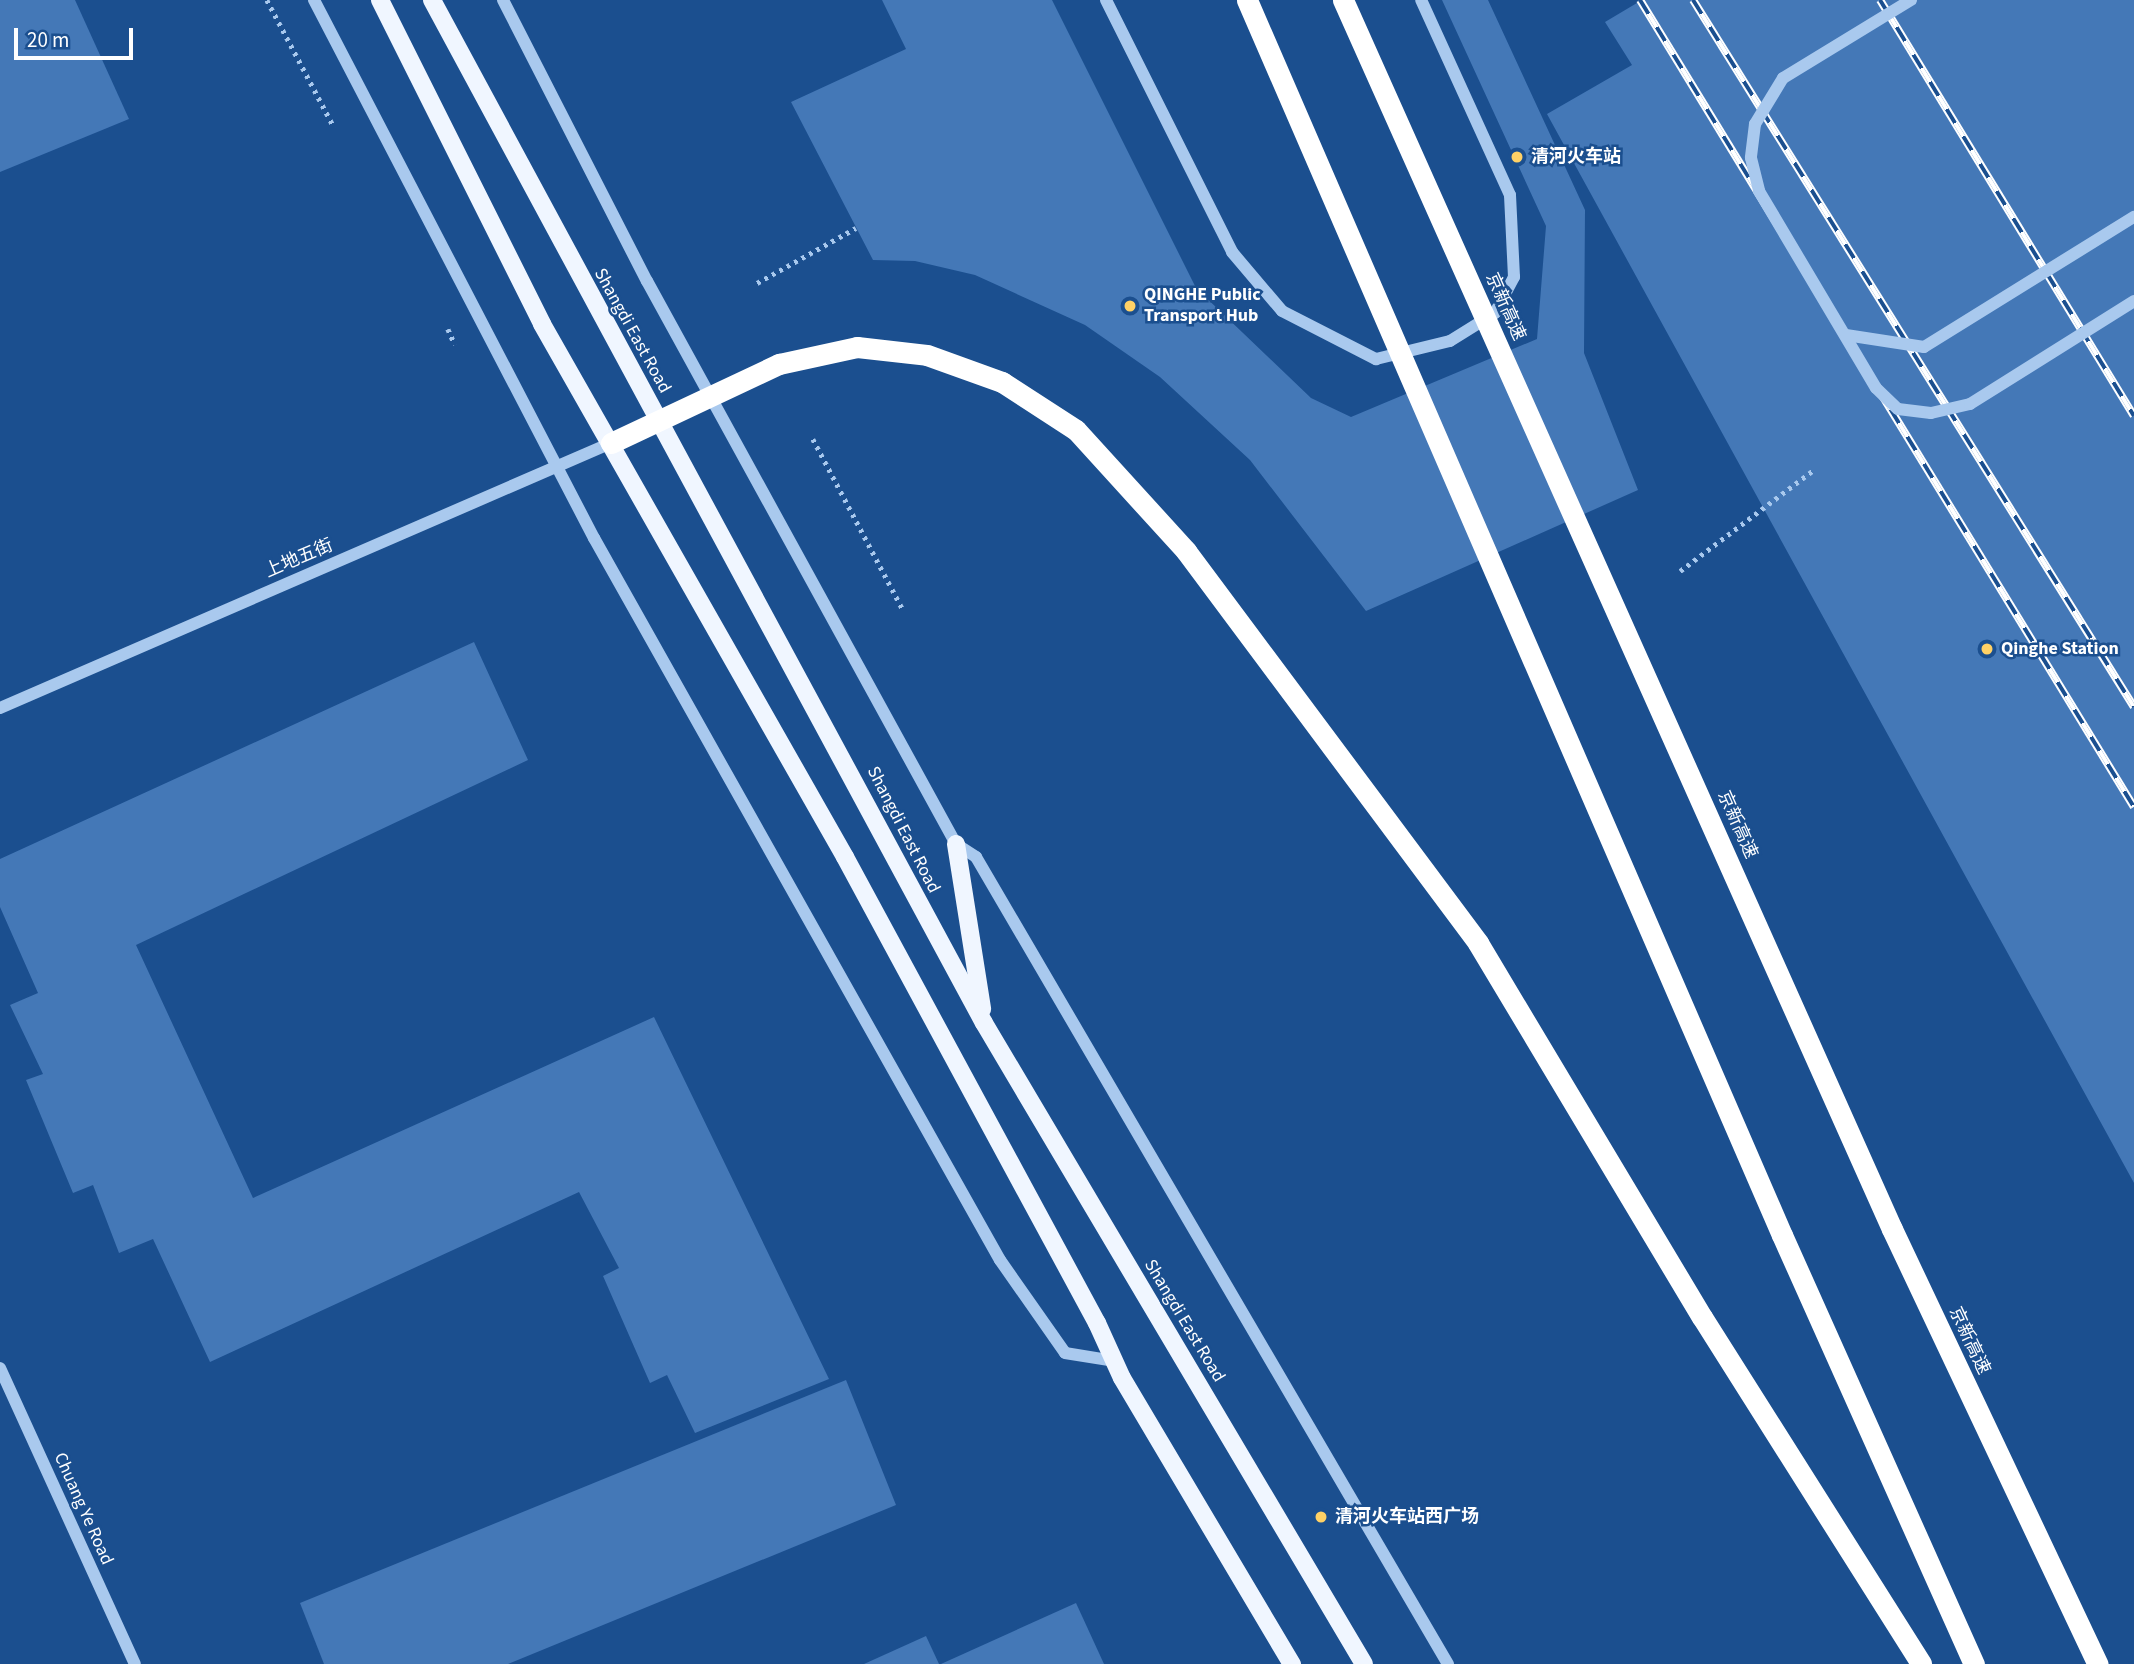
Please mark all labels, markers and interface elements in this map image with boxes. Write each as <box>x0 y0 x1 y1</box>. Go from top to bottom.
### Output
scale bar <box>18 14 136 58</box>
text: 20 m <box>27 25 69 55</box>
place label: 清河火车站 <box>1531 146 1621 168</box>
marker: 清河火车站 <box>1509 149 1525 165</box>
street label: Shangdi East Road <box>589 265 675 397</box>
street label: 京新高速 <box>1480 270 1530 344</box>
place label: QINGHE Public Transport Hub <box>1144 285 1261 328</box>
marker: QINGHE Public Transport Hub <box>1122 298 1138 314</box>
street label: 上地五街 <box>262 535 336 583</box>
place label: Qinghe Station <box>2001 638 2119 660</box>
marker: Qinghe Station <box>1979 641 1995 657</box>
street label: Shangdi East Road <box>862 763 944 897</box>
street label: 京新高速 <box>1712 788 1762 862</box>
street label: Shangdi East Road <box>1139 1256 1229 1386</box>
street label: 京新高速 <box>1944 1304 1994 1378</box>
street label: Chuang Ye Road <box>49 1450 117 1568</box>
place label: 清河火车站西广场 <box>1335 1506 1479 1528</box>
marker: 清河火车站西广场 <box>1313 1509 1329 1525</box>

